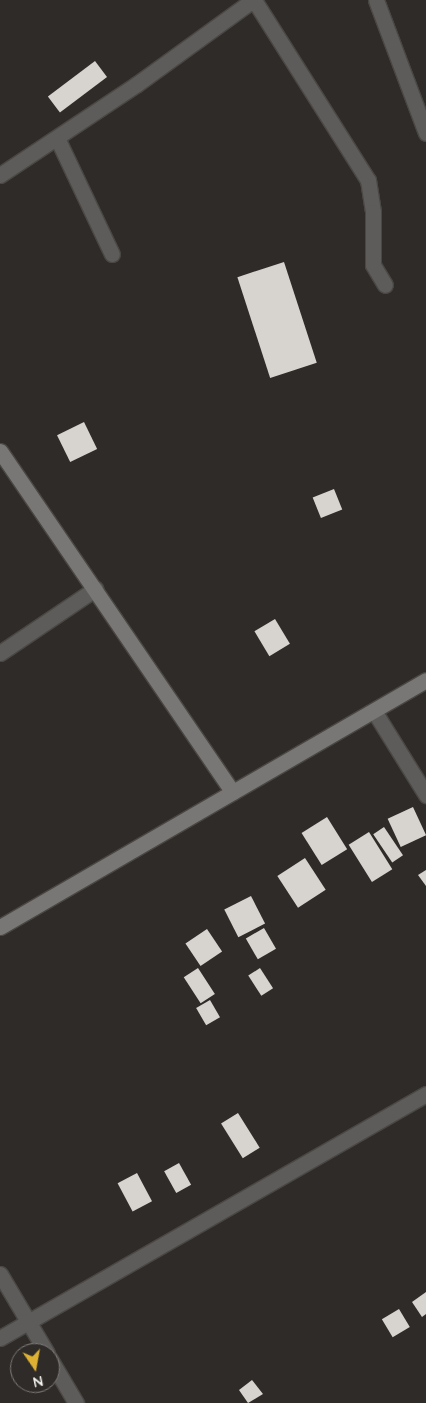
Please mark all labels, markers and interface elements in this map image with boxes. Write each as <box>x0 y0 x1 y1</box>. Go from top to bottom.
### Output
north arrow <box>10 1343 60 1393</box>
text: N <box>31 1372 45 1392</box>

